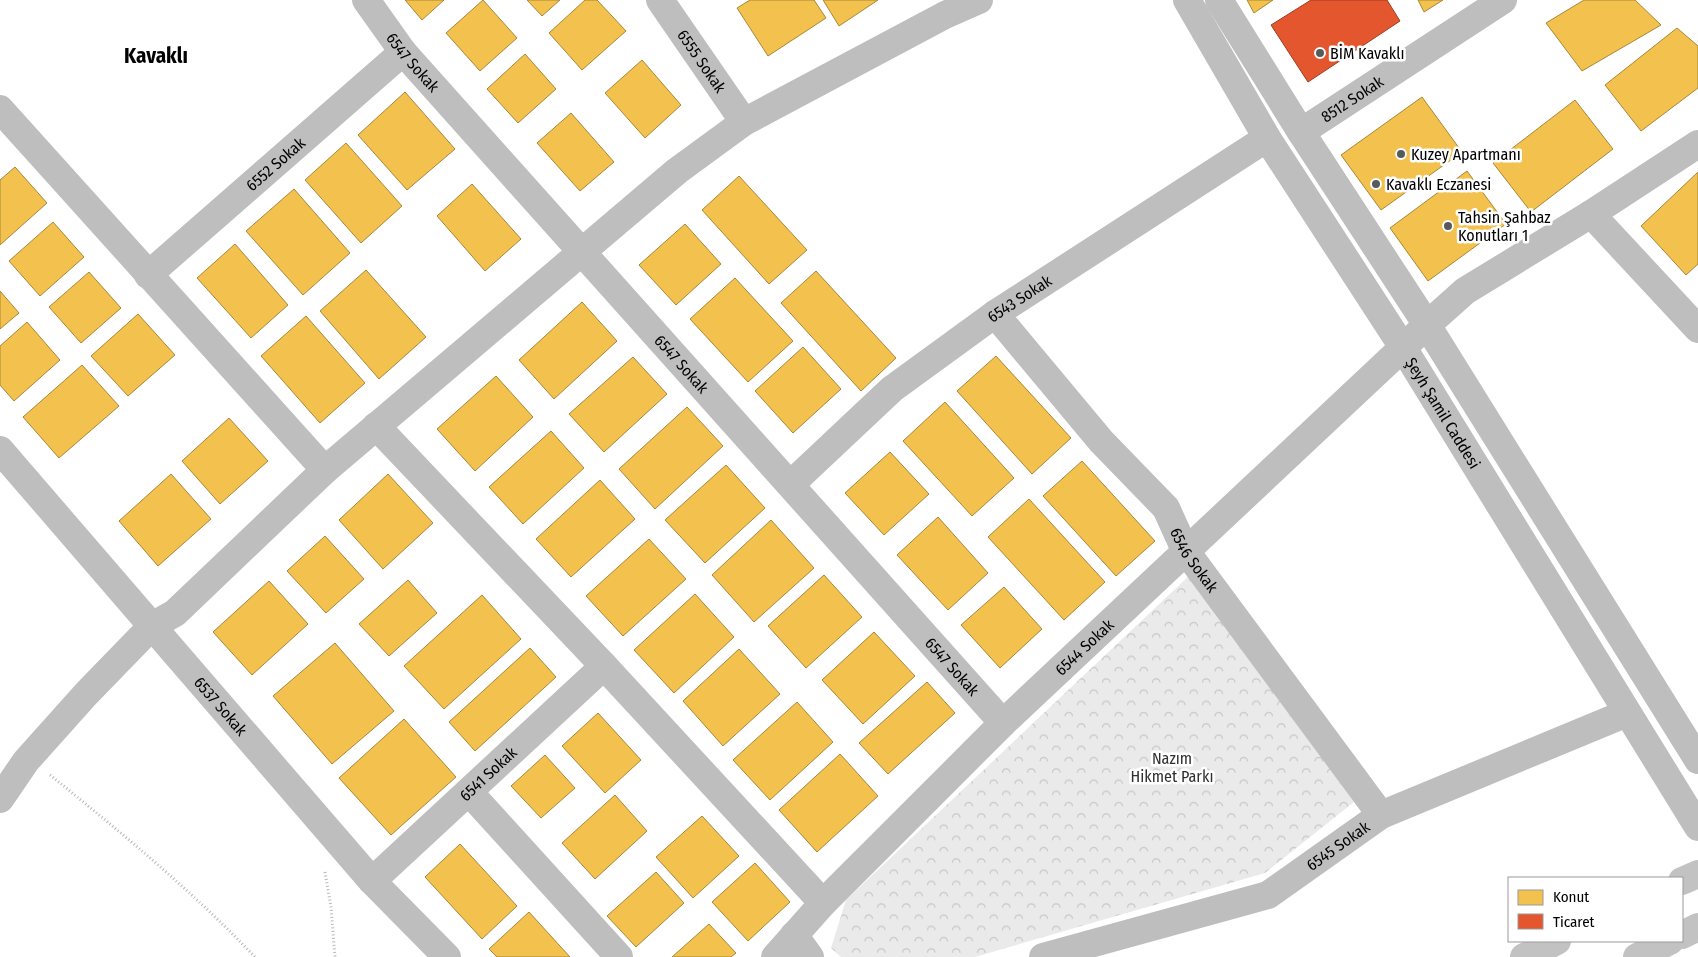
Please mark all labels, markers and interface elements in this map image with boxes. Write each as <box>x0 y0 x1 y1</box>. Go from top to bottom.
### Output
street label: 6555 Sokak <box>674 26 731 97</box>
street label: 6547 Sokak <box>383 29 444 96</box>
district label: Kavaklı <box>124 43 188 69</box>
place label: BİM Kavaklı <box>1330 44 1404 63</box>
marker: BİM Kavaklı <box>1314 47 1326 59</box>
street label: 8512 Sokak <box>1317 71 1387 126</box>
street label: 6552 Sokak <box>242 133 309 195</box>
place label: Kuzey Apartmanı <box>1411 145 1521 164</box>
marker: Kuzey Apartmanı <box>1395 148 1407 160</box>
place label: Kavaklı Eczanesi <box>1386 175 1491 194</box>
marker: Kavaklı Eczanesi <box>1370 178 1382 190</box>
place label: Tahsin Şahbaz Konutları 1 <box>1458 208 1551 245</box>
marker: Tahsin Şahbaz Konutları 1 <box>1442 220 1454 232</box>
street label: 6543 Sokak <box>983 270 1055 326</box>
street label: 6547 Sokak <box>651 331 713 397</box>
street label: Şeyh Şamil Caddesi <box>1402 354 1485 472</box>
street label: 6546 Sokak <box>1167 525 1223 596</box>
street label: 6544 Sokak <box>1051 615 1118 679</box>
street label: 6547 Sokak <box>921 633 984 700</box>
street label: 6537 Sokak <box>190 673 252 739</box>
street label: 6541 Sokak <box>455 742 521 805</box>
park label: Nazım Hikmet Parkı <box>1131 749 1213 786</box>
street label: 6545 Sokak <box>1303 816 1374 874</box>
legend <box>1508 877 1683 942</box>
text: Konut <box>1553 888 1589 906</box>
text: Ticaret <box>1553 913 1595 931</box>

